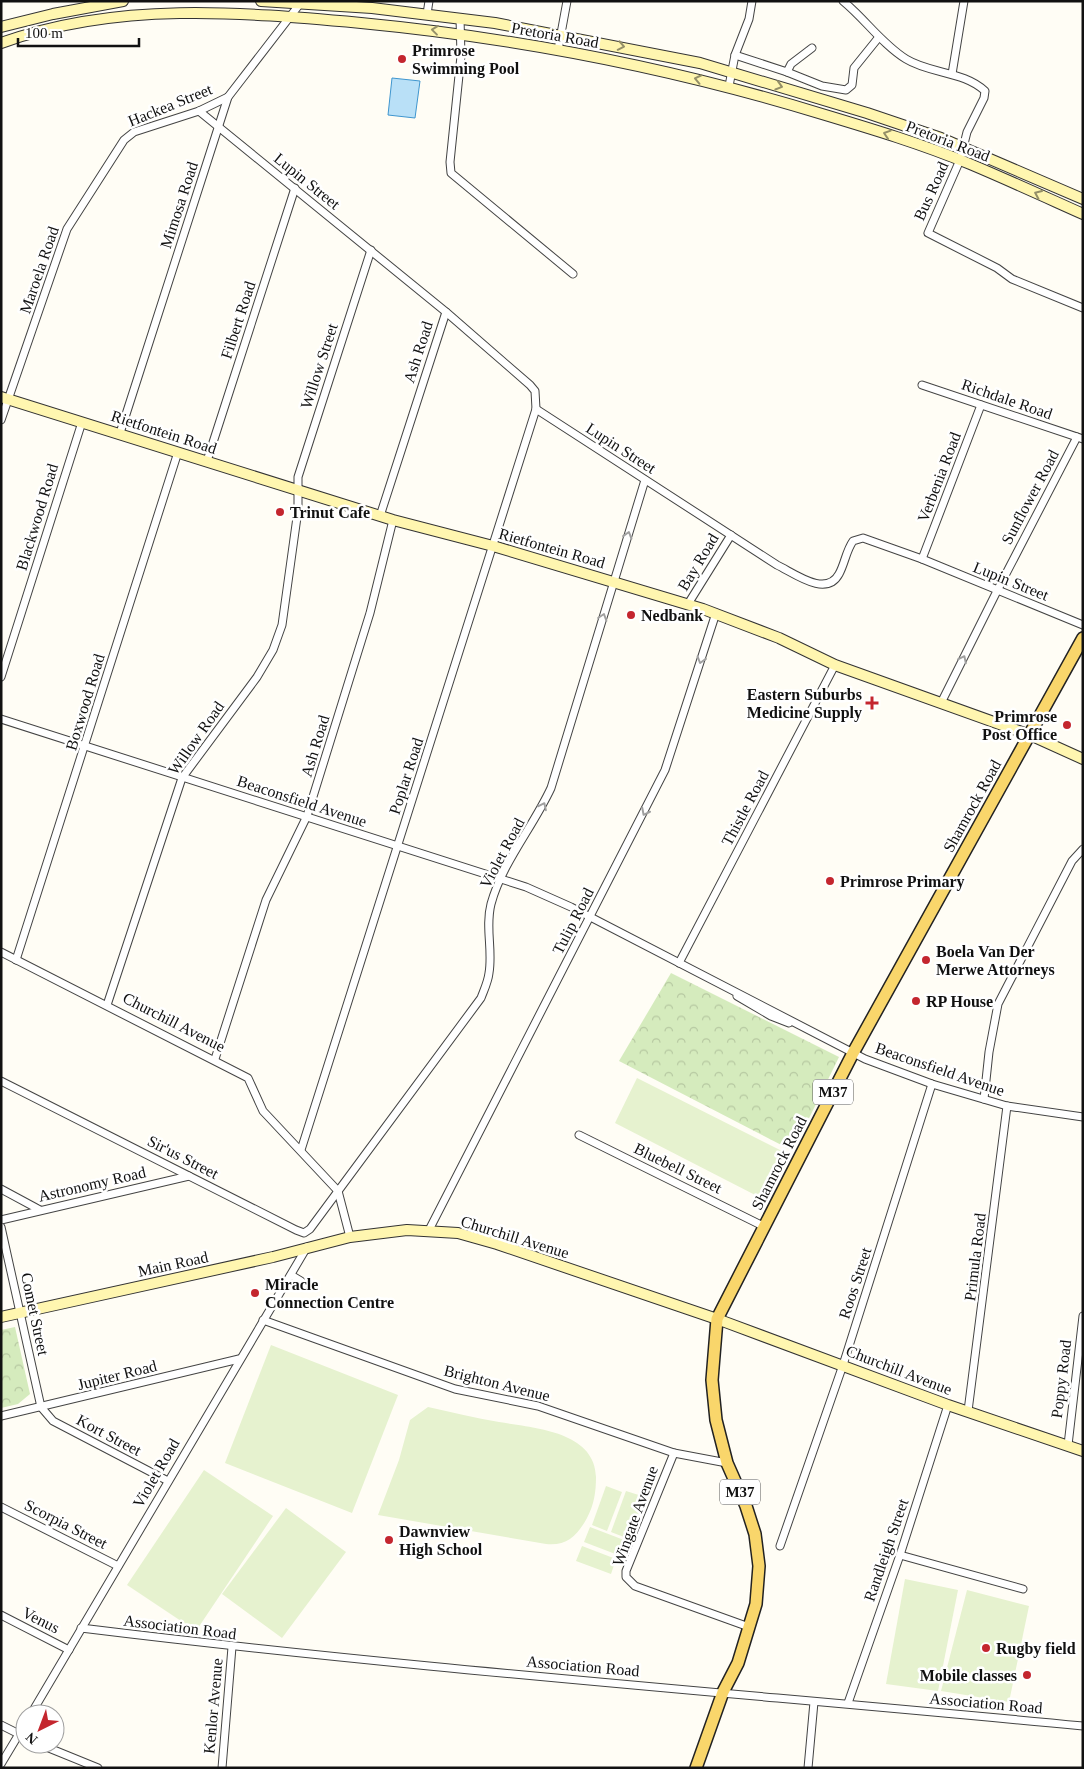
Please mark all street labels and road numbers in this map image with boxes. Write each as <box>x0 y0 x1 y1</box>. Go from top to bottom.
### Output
street label: Pretoria Road <box>510 19 600 51</box>
street label: Hackea Street <box>125 80 215 130</box>
street label: Pretoria Road <box>904 117 992 165</box>
street label: Lupin Street <box>270 149 344 214</box>
street label: Mimosa Road <box>157 159 201 251</box>
street label: Bus Road <box>910 159 952 223</box>
street label: Maroela Road <box>16 224 62 316</box>
street label: Filbert Road <box>217 279 259 361</box>
street label: Ash Road <box>400 319 436 385</box>
street label: Willow Street <box>297 321 341 411</box>
street label: Richdale Road <box>959 376 1055 422</box>
street label: Rietfontein Road <box>109 407 219 457</box>
street label: Lupin Street <box>582 419 659 478</box>
street label: Verbenia Road <box>914 430 964 524</box>
street label: Sunflower Road <box>998 447 1062 547</box>
street label: Blackwood Road <box>13 462 61 572</box>
street label: Rietfontein Road <box>497 525 607 571</box>
street label: Bay Road <box>674 530 723 594</box>
street label: Lupin Street <box>971 558 1052 605</box>
street label: Boxwood Road <box>62 652 108 752</box>
street label: Willow Road <box>165 698 227 778</box>
street label: Ash Road <box>298 713 332 779</box>
street label: Poplar Road <box>386 736 427 817</box>
street label: Shamrock Road <box>940 757 1004 855</box>
street label: Thistle Road <box>718 768 772 848</box>
street label: Beaconsfield Avenue <box>235 772 369 830</box>
street label: Violet Road <box>476 815 528 891</box>
street label: Tulip Road <box>549 885 598 957</box>
street label: Churchill Avenue <box>120 989 228 1055</box>
street label: Beaconsfield Avenue <box>873 1039 1007 1099</box>
road number: M37 <box>813 1080 853 1104</box>
street label: Shamrock Road <box>748 1113 810 1213</box>
street label: Sir'us Street <box>145 1132 222 1182</box>
street label: Bluebell Street <box>631 1139 725 1197</box>
street label: Astronomy Road <box>37 1163 148 1206</box>
street label: Churchill Avenue <box>459 1212 571 1262</box>
street label: Primula Road <box>961 1212 989 1302</box>
street label: Roos Street <box>835 1245 875 1321</box>
street label: Main Road <box>136 1248 210 1280</box>
street label: Comet Street <box>18 1271 52 1357</box>
street label: Poppy Road <box>1048 1339 1075 1419</box>
street label: Churchill Avenue <box>844 1342 954 1398</box>
street label: Jupiter Road <box>75 1357 159 1394</box>
street label: Brighton Avenue <box>442 1362 552 1405</box>
street label: Kort Street <box>74 1411 145 1459</box>
street label: Violet Road <box>129 1435 183 1511</box>
street label: Wingate Avenue <box>609 1464 662 1569</box>
road number: M37 <box>720 1480 760 1504</box>
street label: Scorpia Street <box>22 1496 111 1553</box>
street label: Randleigh Street <box>861 1496 913 1604</box>
street label: Venus <box>20 1604 62 1636</box>
street label: Association Road <box>123 1612 237 1642</box>
street label: Association Road <box>526 1653 640 1679</box>
street label: Kenlor Avenue <box>200 1657 226 1755</box>
street label: Association Road <box>929 1690 1043 1716</box>

